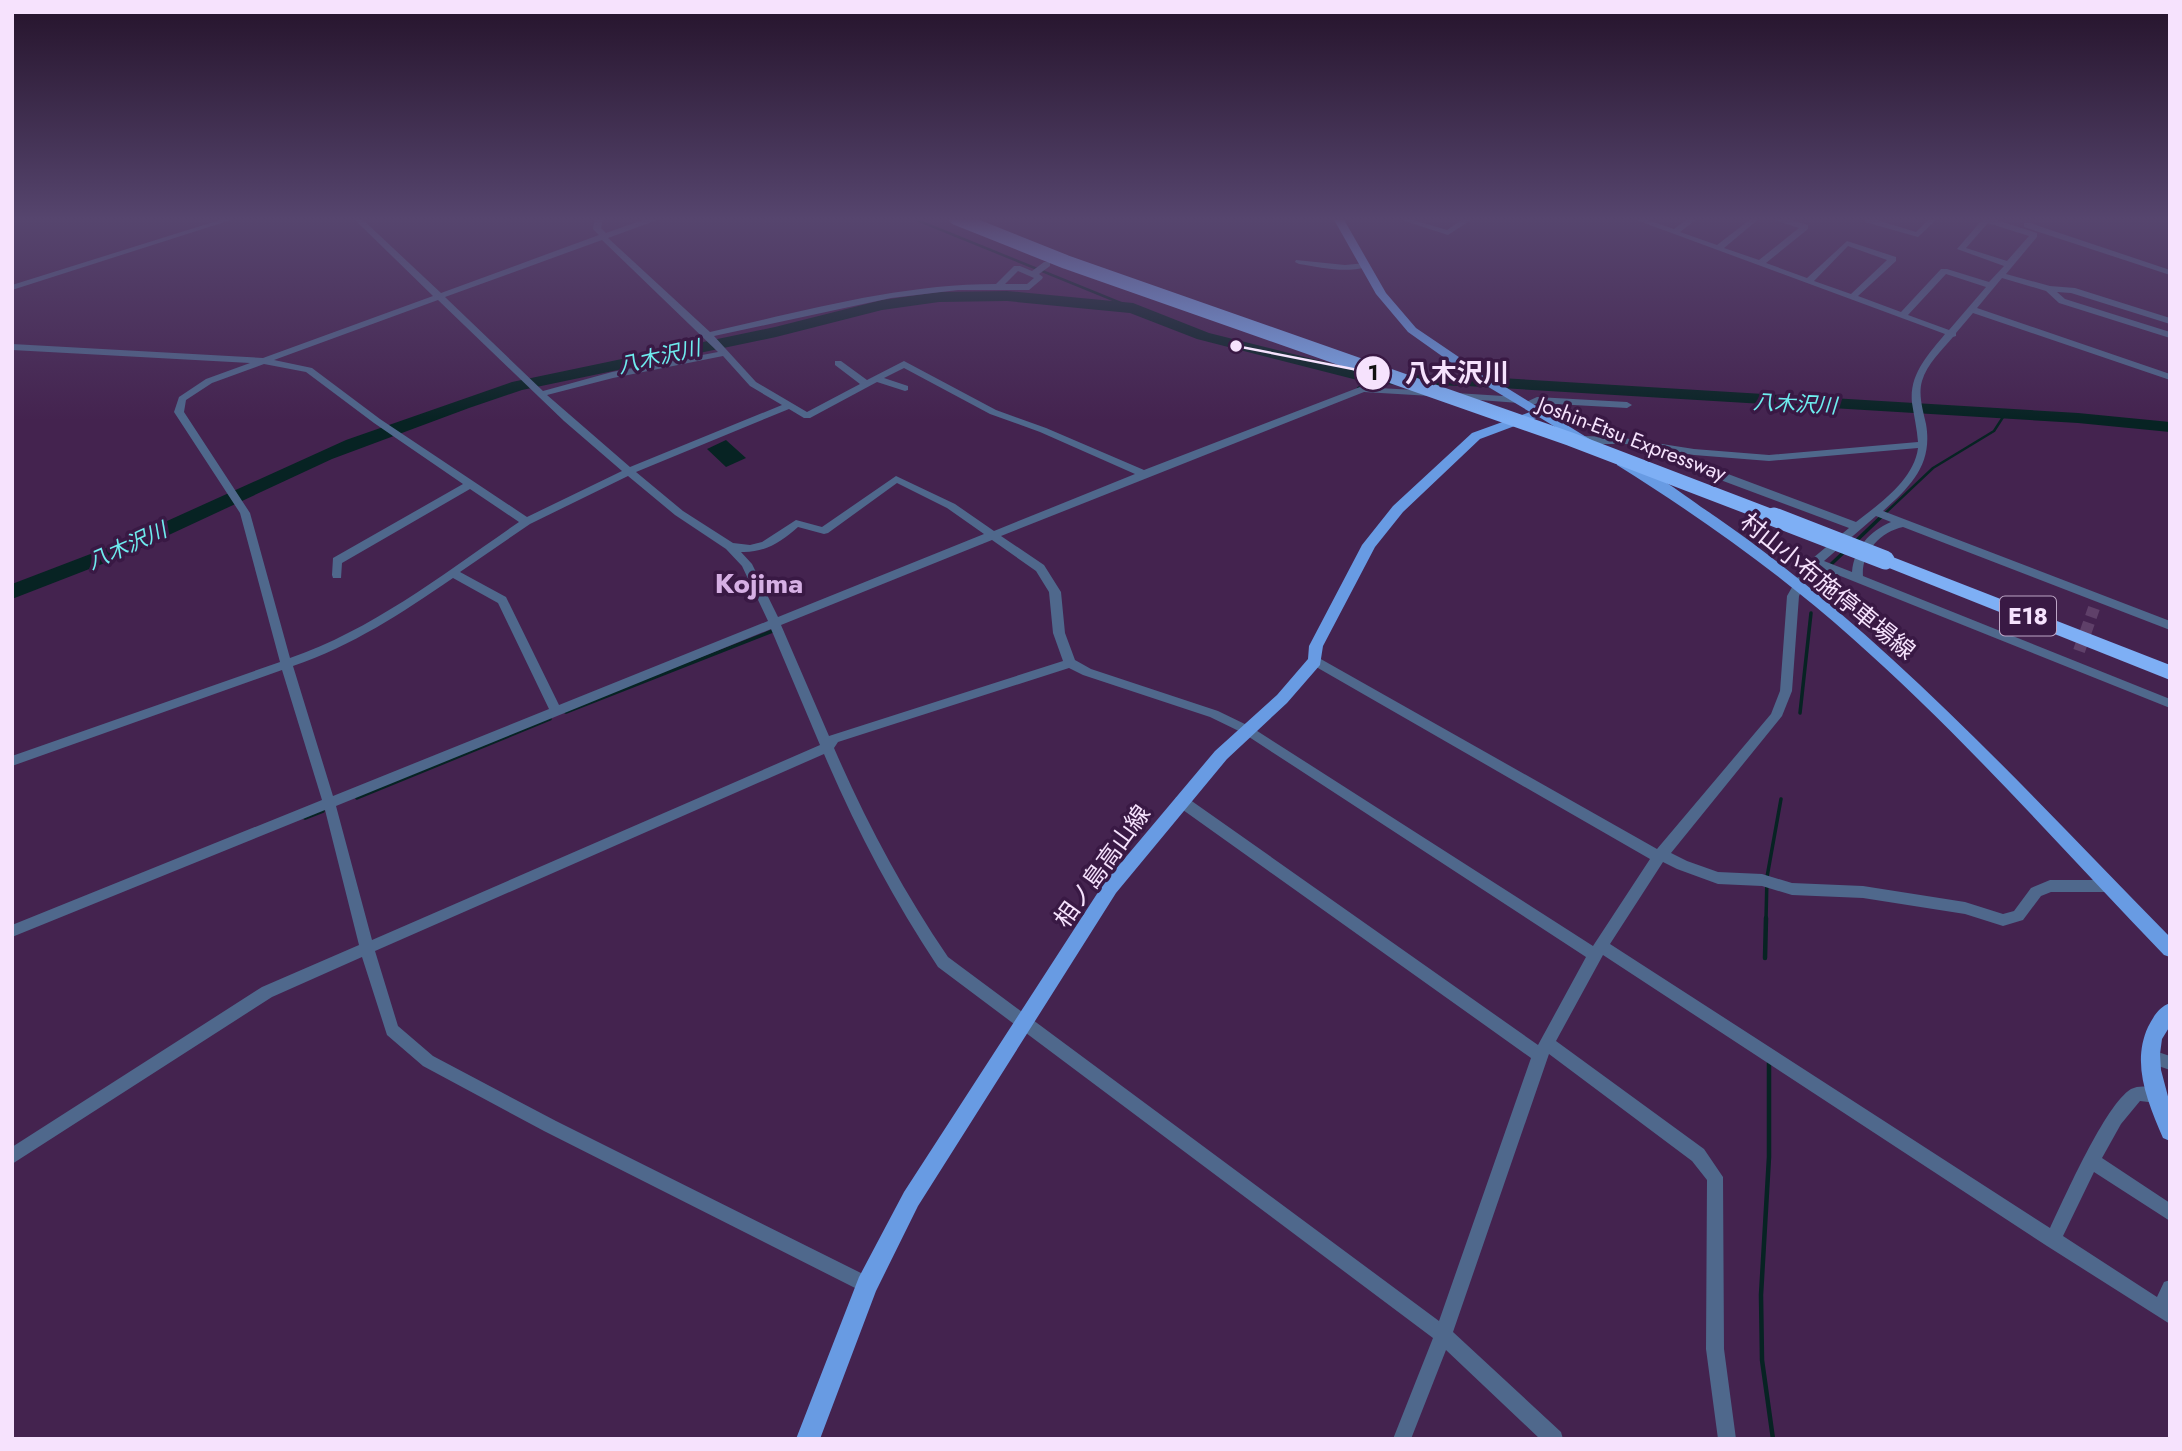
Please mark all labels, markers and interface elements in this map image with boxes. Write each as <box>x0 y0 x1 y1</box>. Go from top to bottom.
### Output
water label: 八木沢川 <box>615 332 705 381</box>
callout: 八木沢川 <box>1356 349 1523 396</box>
text: 八木沢川 <box>1405 354 1509 392</box>
text: 1 <box>1368 358 1378 388</box>
water label: 八木沢川 <box>1752 387 1840 421</box>
street label: Joshin-Etsu Expressway <box>1531 388 1731 489</box>
street label: 村山小布施停車場線 <box>1733 504 1923 668</box>
water label: 八木沢川 <box>83 514 173 577</box>
district label: Kojima <box>715 563 803 604</box>
road number: E18 <box>2000 596 2056 636</box>
street label: 相ノ島高山線 <box>1046 797 1158 935</box>

